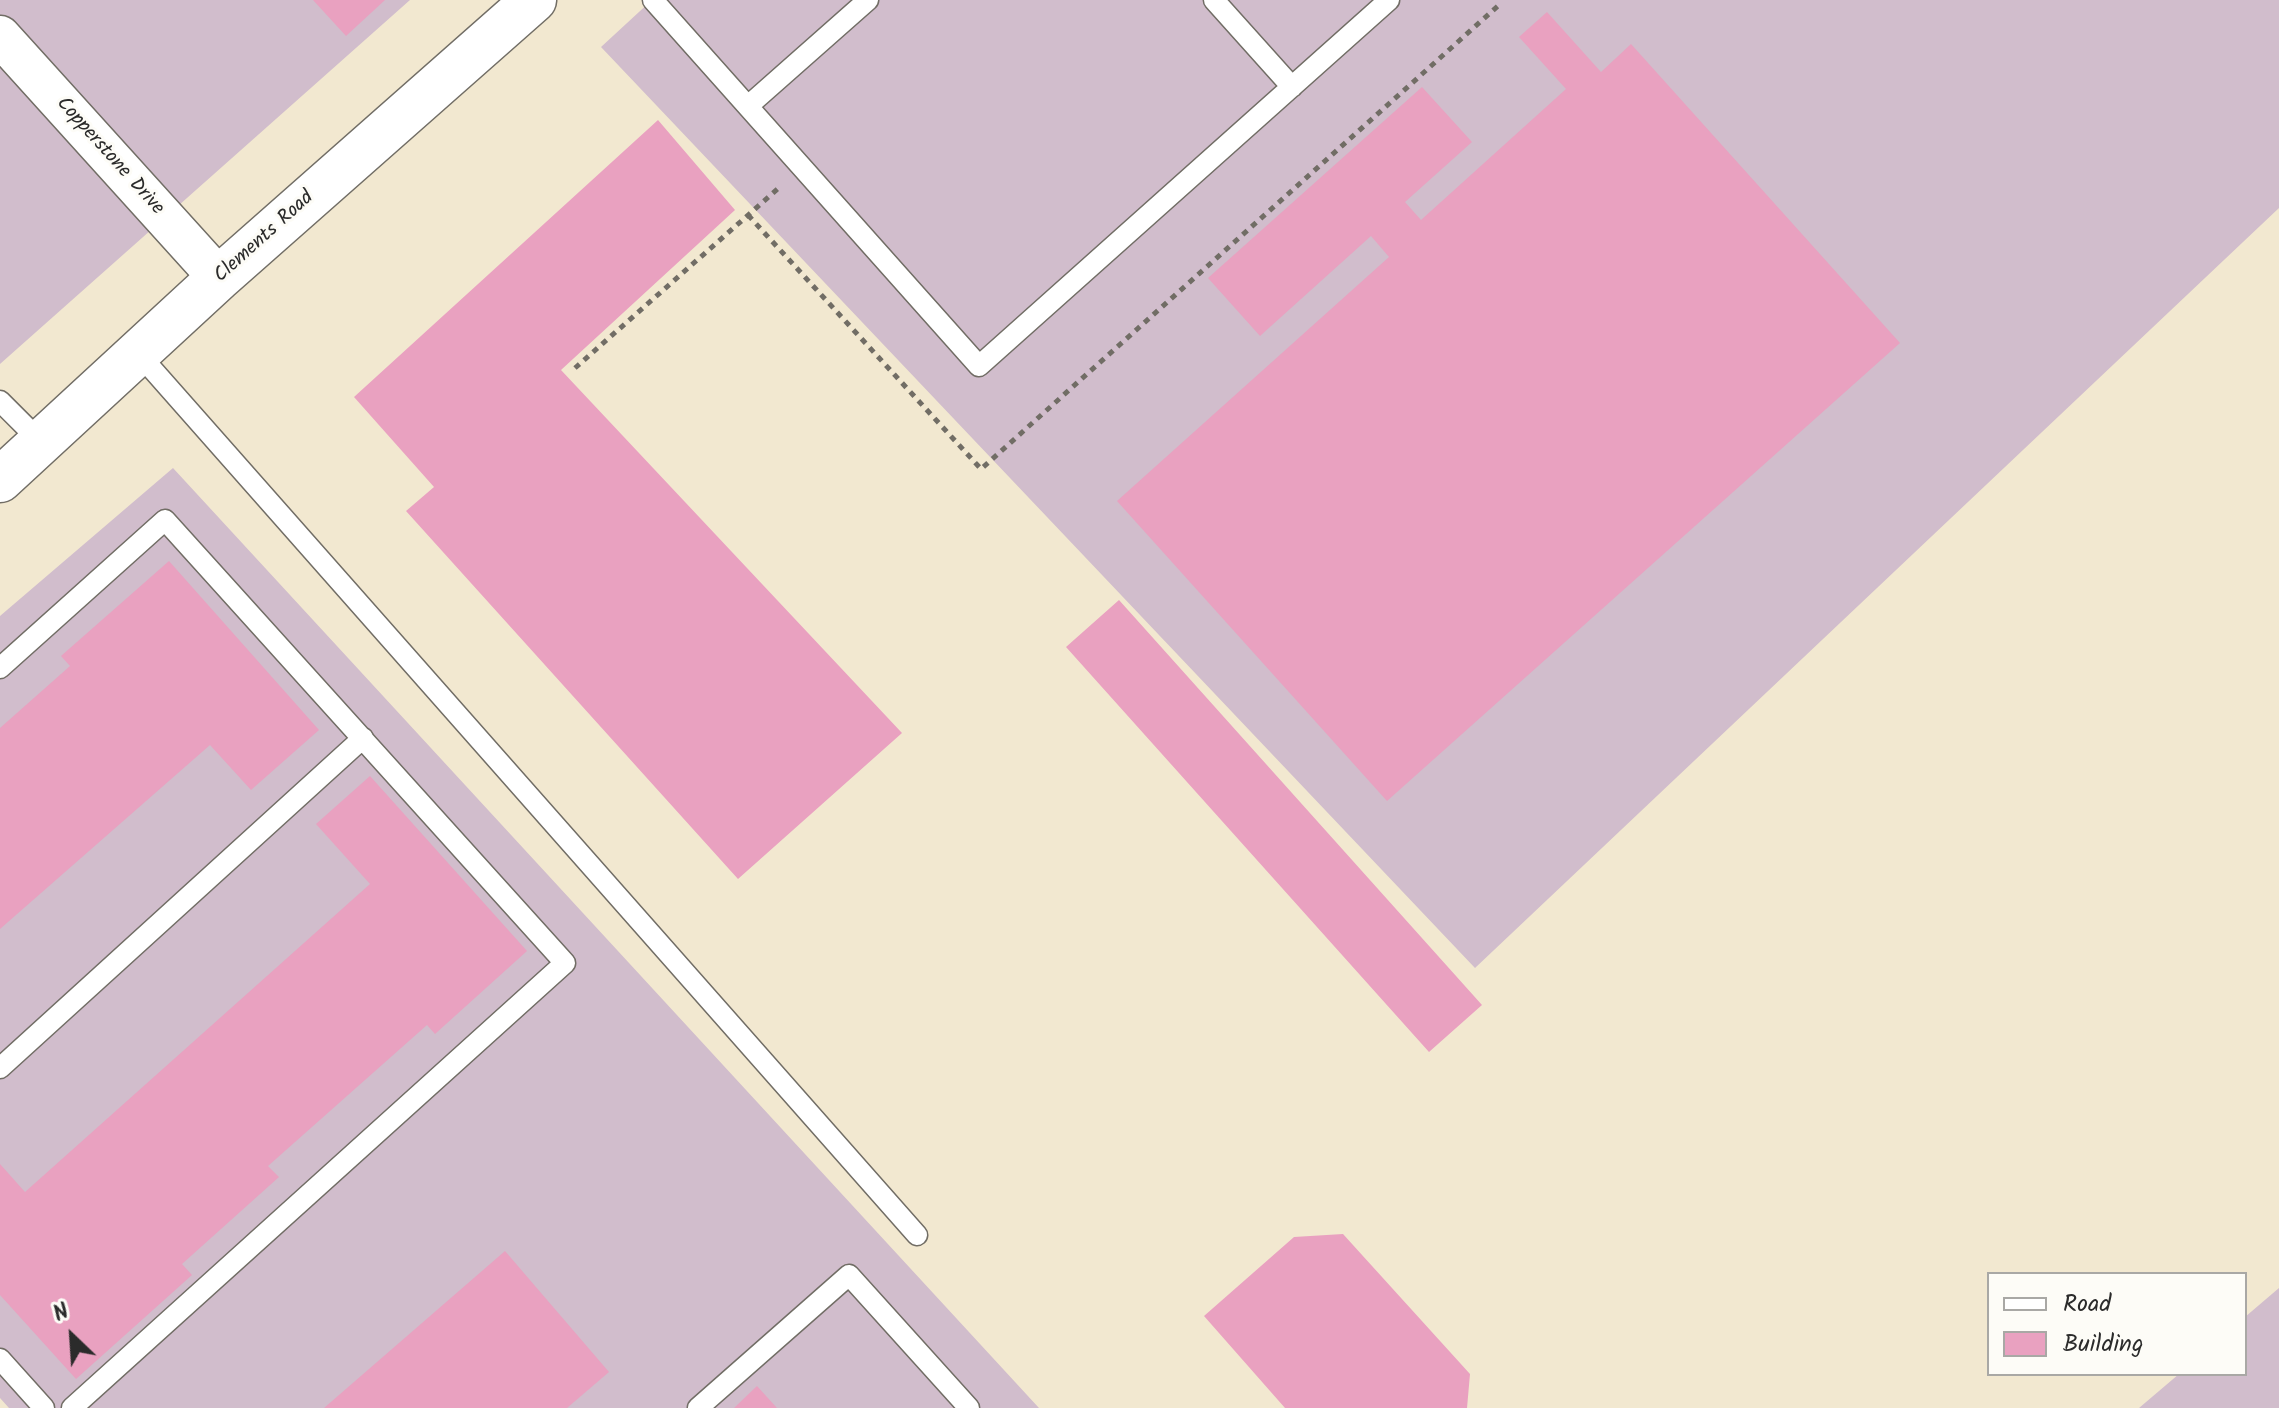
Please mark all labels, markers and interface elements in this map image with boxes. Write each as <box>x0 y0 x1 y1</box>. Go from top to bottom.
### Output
street label: Copperstone Drive <box>50 93 168 221</box>
street label: Clements Road <box>210 187 320 289</box>
legend <box>1987 1272 2247 1376</box>
text: Road <box>2063 1285 2111 1324</box>
text: N <box>48 1295 75 1333</box>
north arrow <box>32 1296 112 1376</box>
text: Building <box>2063 1325 2143 1364</box>

